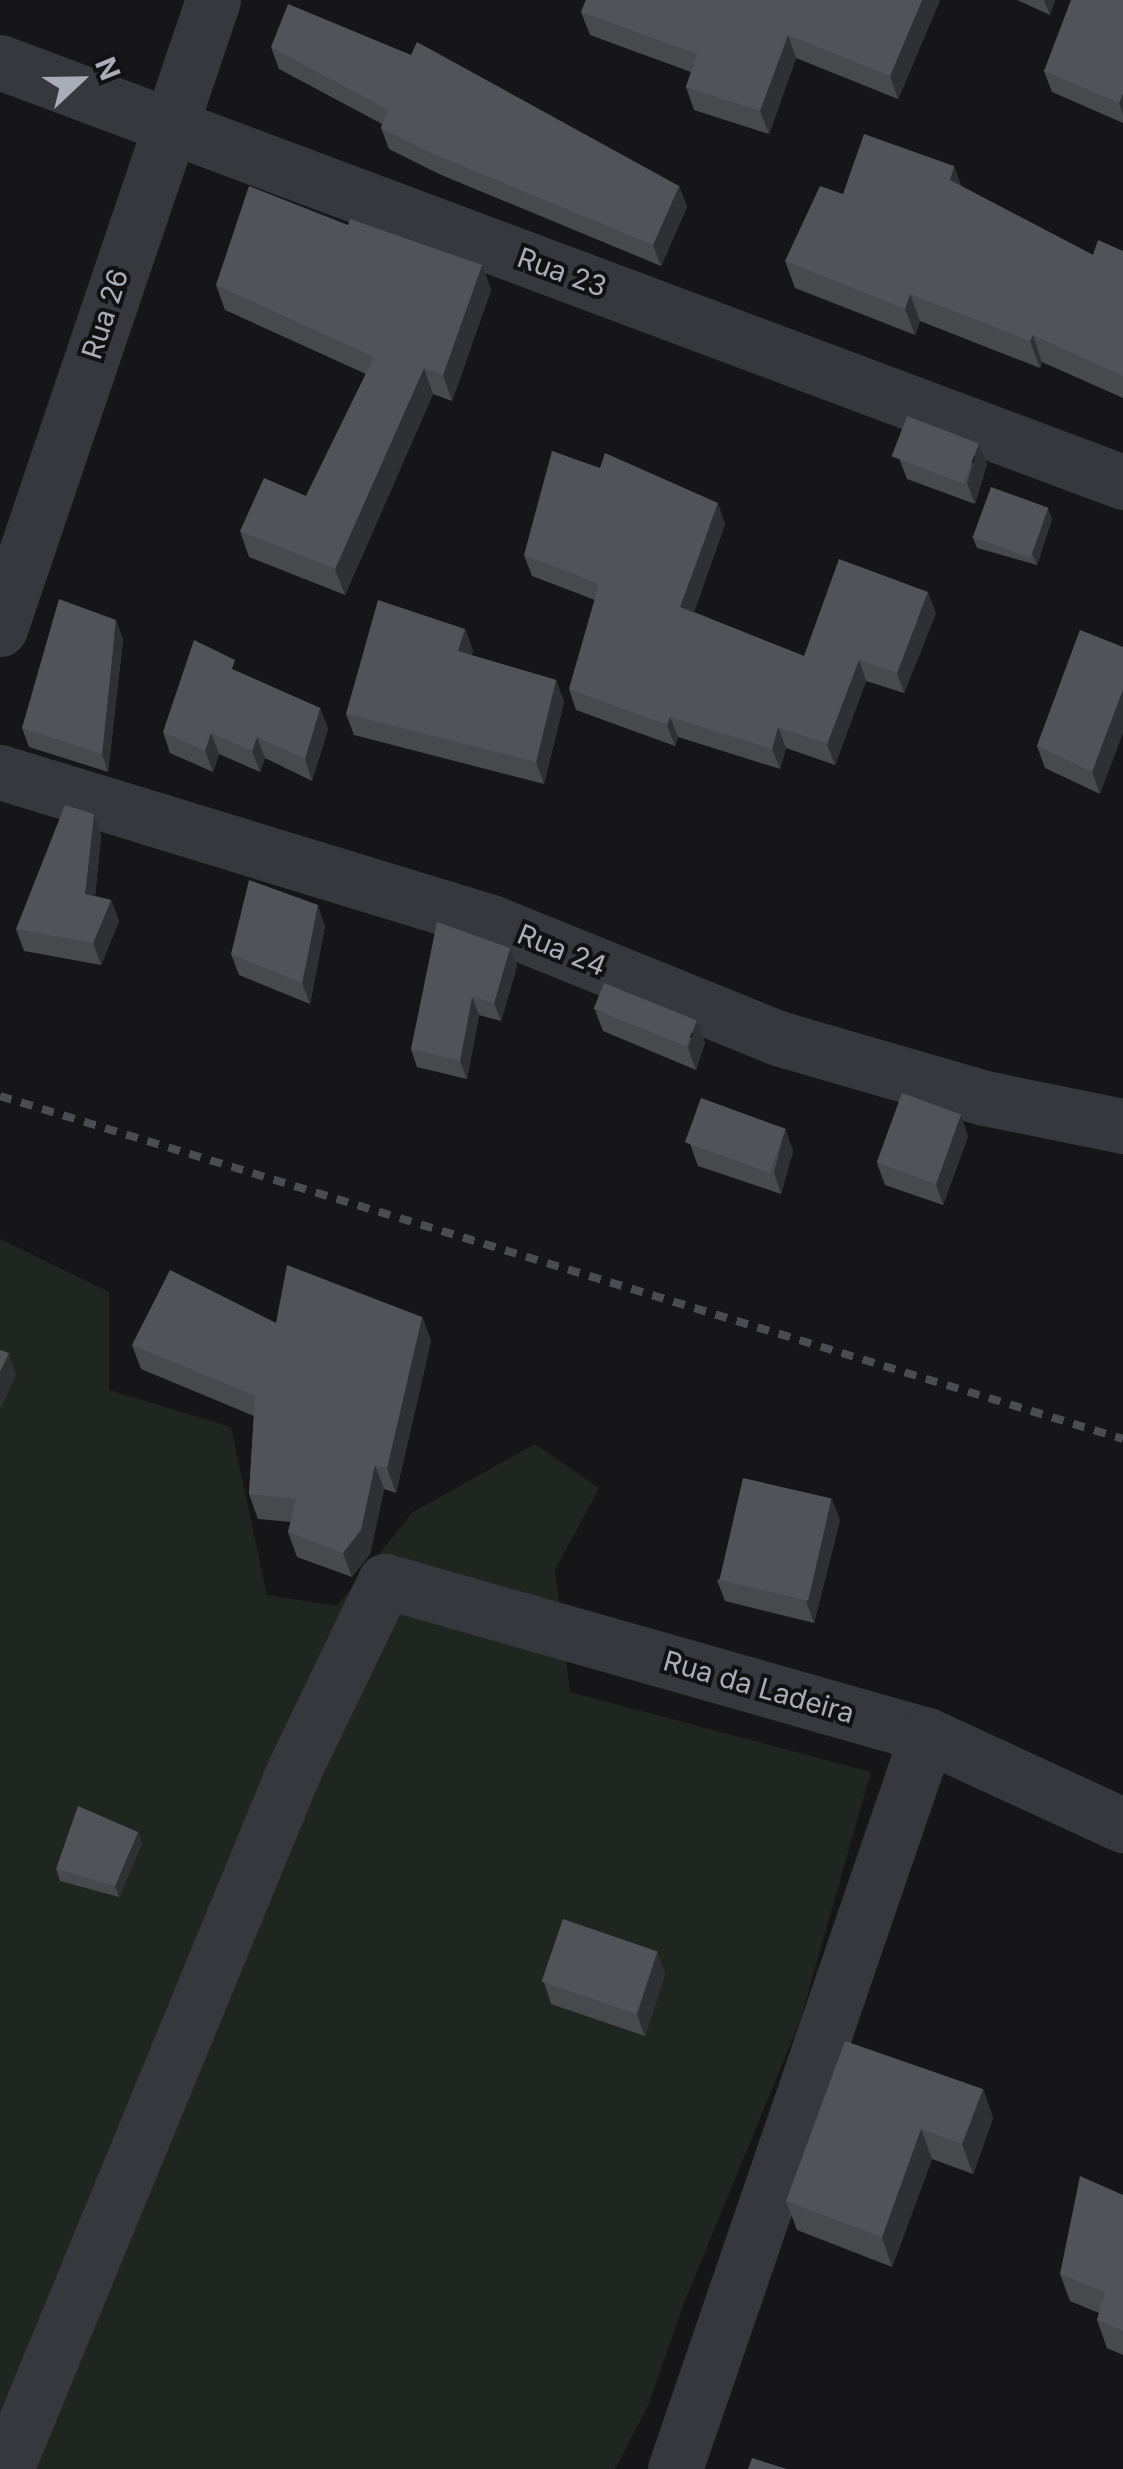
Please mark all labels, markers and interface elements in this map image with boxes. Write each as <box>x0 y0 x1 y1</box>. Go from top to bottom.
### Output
north arrow <box>30 30 130 130</box>
text: N <box>88 52 128 85</box>
street label: Rua 23 <box>513 240 611 304</box>
street label: Rua 26 <box>75 265 135 363</box>
street label: Rua 24 <box>513 917 611 983</box>
street label: Rua da Ladeira <box>660 1644 858 1730</box>

